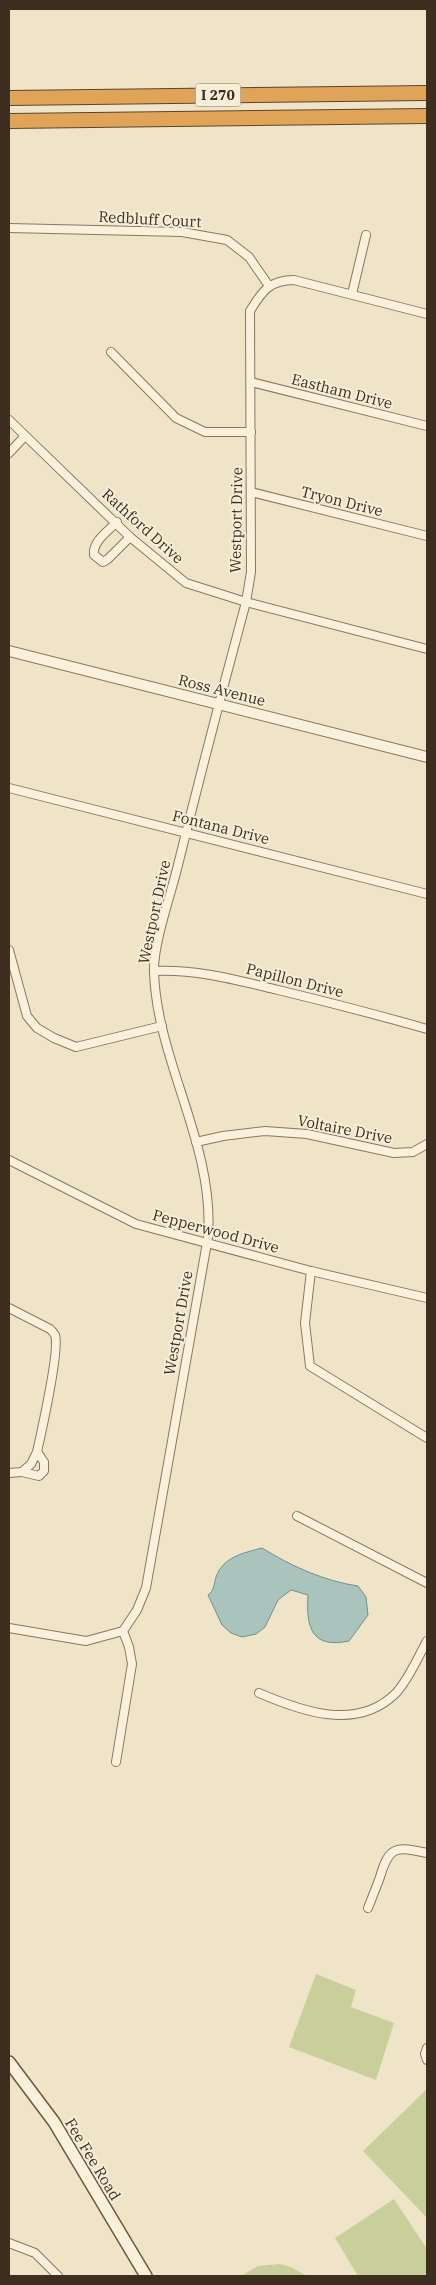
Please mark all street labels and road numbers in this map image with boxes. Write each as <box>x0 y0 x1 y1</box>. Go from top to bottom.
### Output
road number: I 270 <box>196 84 240 106</box>
street label: Redbluff Court <box>98 207 202 231</box>
street label: Eastham Drive <box>289 369 395 413</box>
street label: Westport Drive <box>226 467 246 573</box>
street label: Tryon Drive <box>299 482 385 520</box>
street label: Rathford Drive <box>98 484 188 568</box>
street label: Ross Avenue <box>176 670 268 710</box>
street label: Fontana Drive <box>170 806 272 848</box>
street label: Westport Drive <box>134 858 174 966</box>
street label: Papillon Drive <box>244 959 346 1001</box>
street label: Voltaire Drive <box>296 1110 394 1148</box>
street label: Pepperwood Drive <box>151 1205 281 1257</box>
street label: Westport Drive <box>159 1269 197 1377</box>
street label: Fee Fee Road <box>61 2114 125 2204</box>

